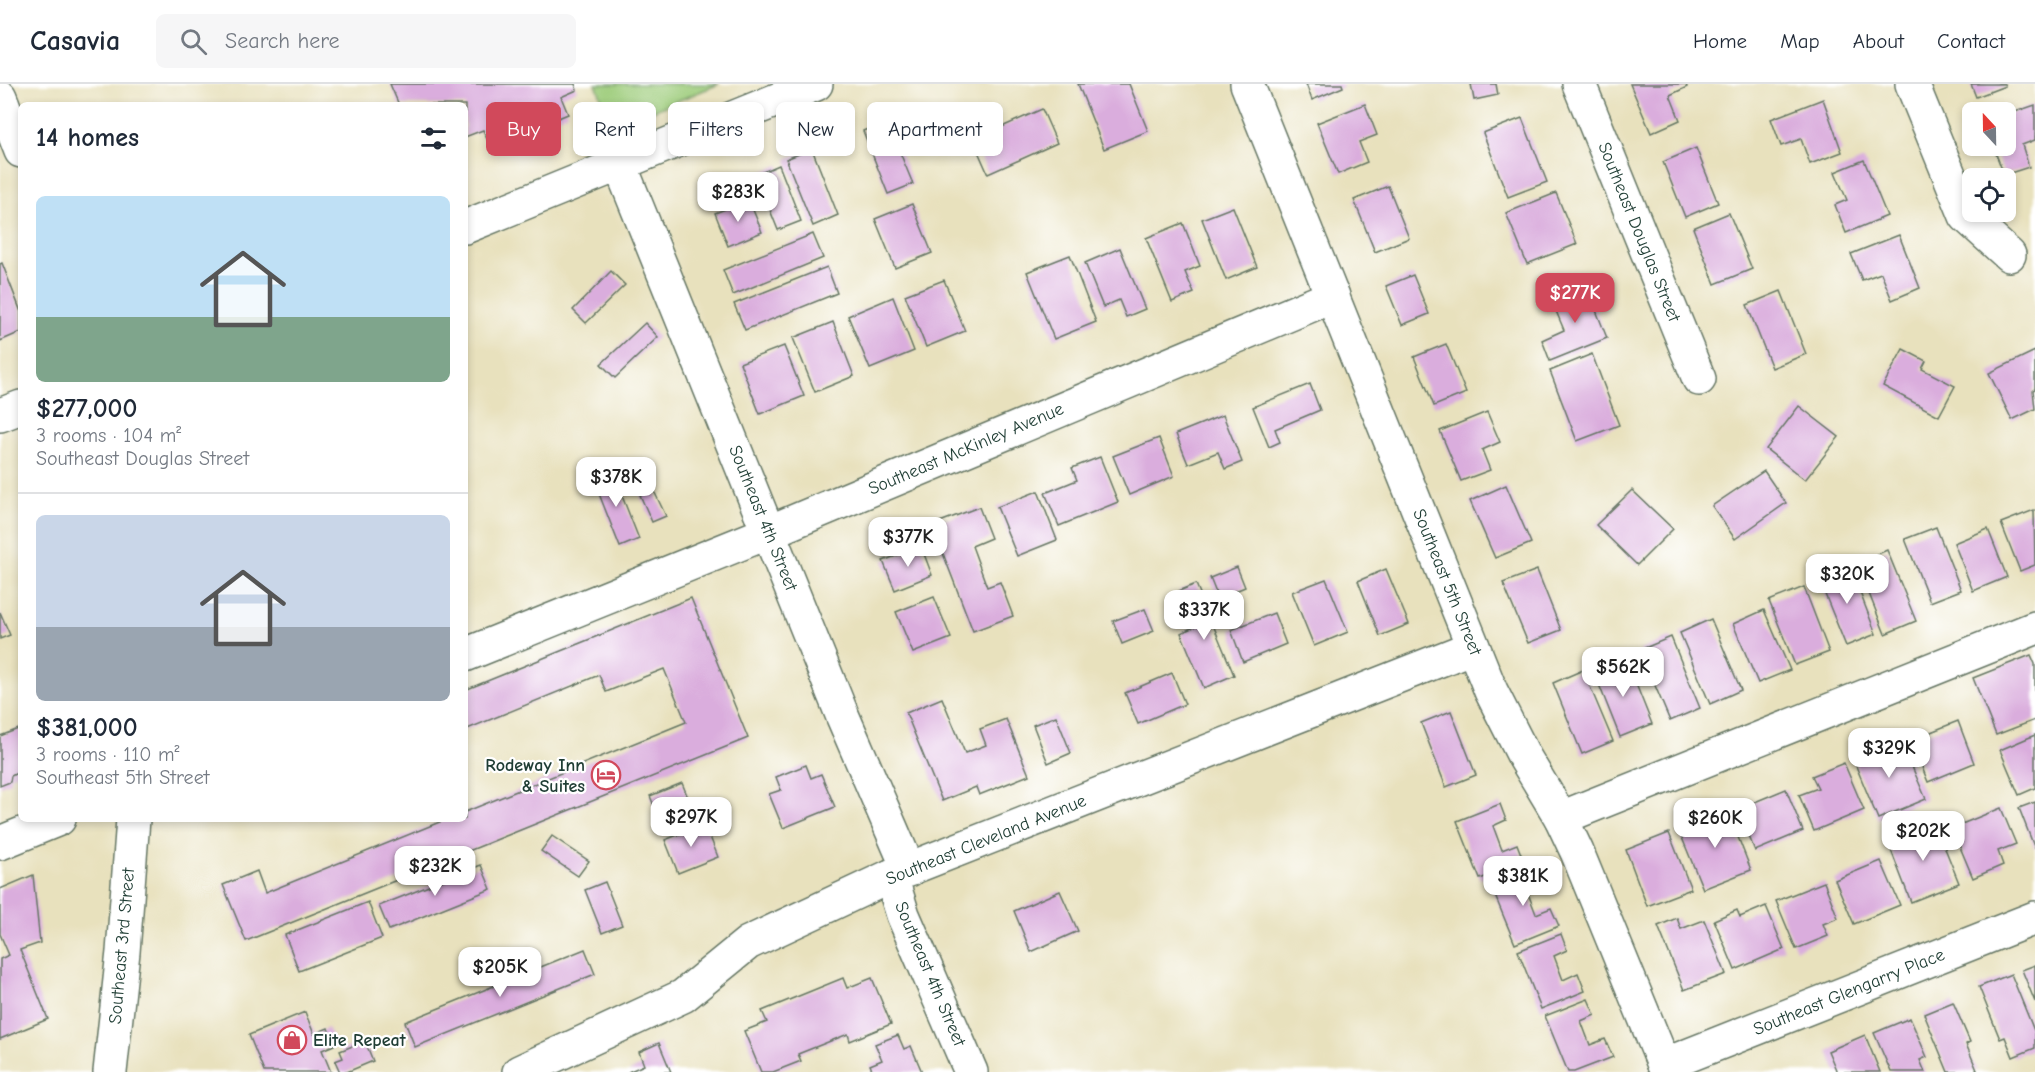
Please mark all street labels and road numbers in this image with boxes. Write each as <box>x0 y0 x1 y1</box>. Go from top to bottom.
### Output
street label: Southeast Douglas Street <box>1593 139 1685 326</box>
street label: Southeast McKinley Avenue <box>865 398 1067 500</box>
street label: Southeast 4th Street <box>724 442 802 595</box>
street label: Southeast 5th Street <box>1408 506 1486 659</box>
street label: Southeast Cleveland Avenue <box>883 790 1089 890</box>
street label: Southeast 3rd Street <box>105 866 139 1025</box>
street label: Southeast 4th Street <box>890 899 970 1050</box>
street label: Southeast Glengarry Place <box>1750 944 1948 1040</box>

